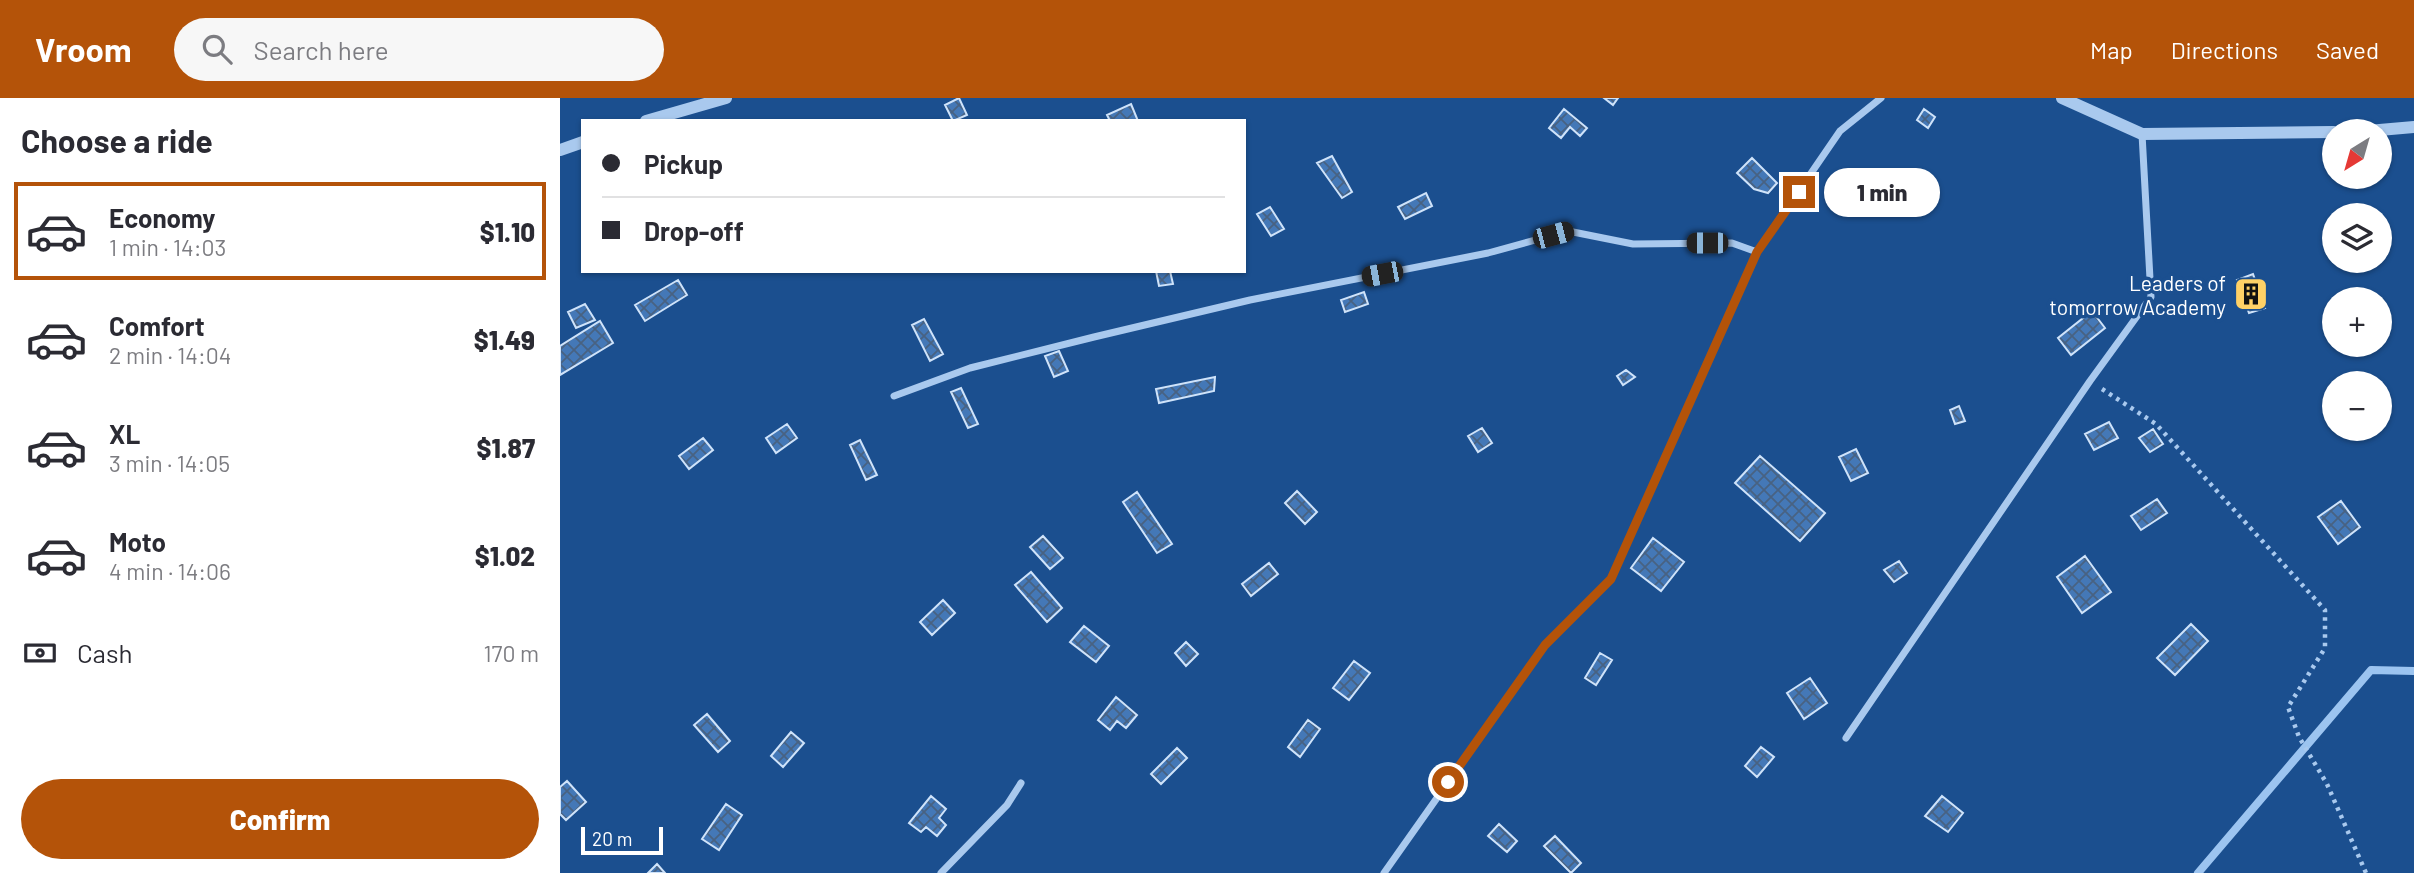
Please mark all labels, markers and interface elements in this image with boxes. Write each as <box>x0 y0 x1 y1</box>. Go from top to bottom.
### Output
search box <box>174 18 664 81</box>
text: Vroom <box>35 29 132 69</box>
icon: search <box>198 30 236 68</box>
text: Search here <box>254 34 389 65</box>
text: Map <box>2090 35 2133 64</box>
text: Directions <box>2171 35 2278 64</box>
text: Saved <box>2316 35 2379 64</box>
north arrow <box>2322 119 2392 189</box>
map controls <box>2322 119 2392 441</box>
text: Choose a ride <box>21 121 213 159</box>
text: Pickup <box>644 148 723 179</box>
callout: 1 min <box>1824 168 1939 217</box>
route end <box>1783 176 1815 208</box>
text: 1 min <box>1857 178 1907 206</box>
icon: car <box>25 200 88 263</box>
text: Economy <box>109 202 215 233</box>
button: layers <box>2322 203 2392 273</box>
text: Drop-off <box>644 215 744 246</box>
text: $1.10 <box>480 216 535 247</box>
car <box>1530 219 1577 251</box>
text: 1 min · 14:03 <box>109 233 226 261</box>
car <box>1687 233 1729 254</box>
car <box>1360 260 1405 288</box>
place label: Leaders of tomorrow Academy <box>2049 270 2226 319</box>
building icon: Leaders of tomorrow Academy <box>2232 275 2270 313</box>
button: + <box>2322 287 2392 357</box>
icon: car <box>25 308 88 371</box>
text: Comfort <box>109 310 205 341</box>
text: $1.49 <box>474 324 535 355</box>
text: 2 min · 14:04 <box>109 341 231 369</box>
button: − <box>2322 371 2392 441</box>
icon: car <box>25 416 88 479</box>
text: XL <box>109 418 140 449</box>
text: $1.87 <box>476 432 535 463</box>
text: 3 min · 14:05 <box>109 449 230 477</box>
icon: car <box>25 524 88 587</box>
text: Moto <box>109 526 166 557</box>
text: $1.02 <box>475 540 535 571</box>
text: 4 min · 14:06 <box>109 557 231 585</box>
icon: cash <box>21 634 59 672</box>
text: Cash <box>77 637 132 668</box>
text: 170 m <box>483 639 539 667</box>
route start <box>1432 766 1464 798</box>
button: Confirm <box>21 779 539 859</box>
scale bar <box>581 824 663 856</box>
text: 20 m <box>592 827 632 850</box>

